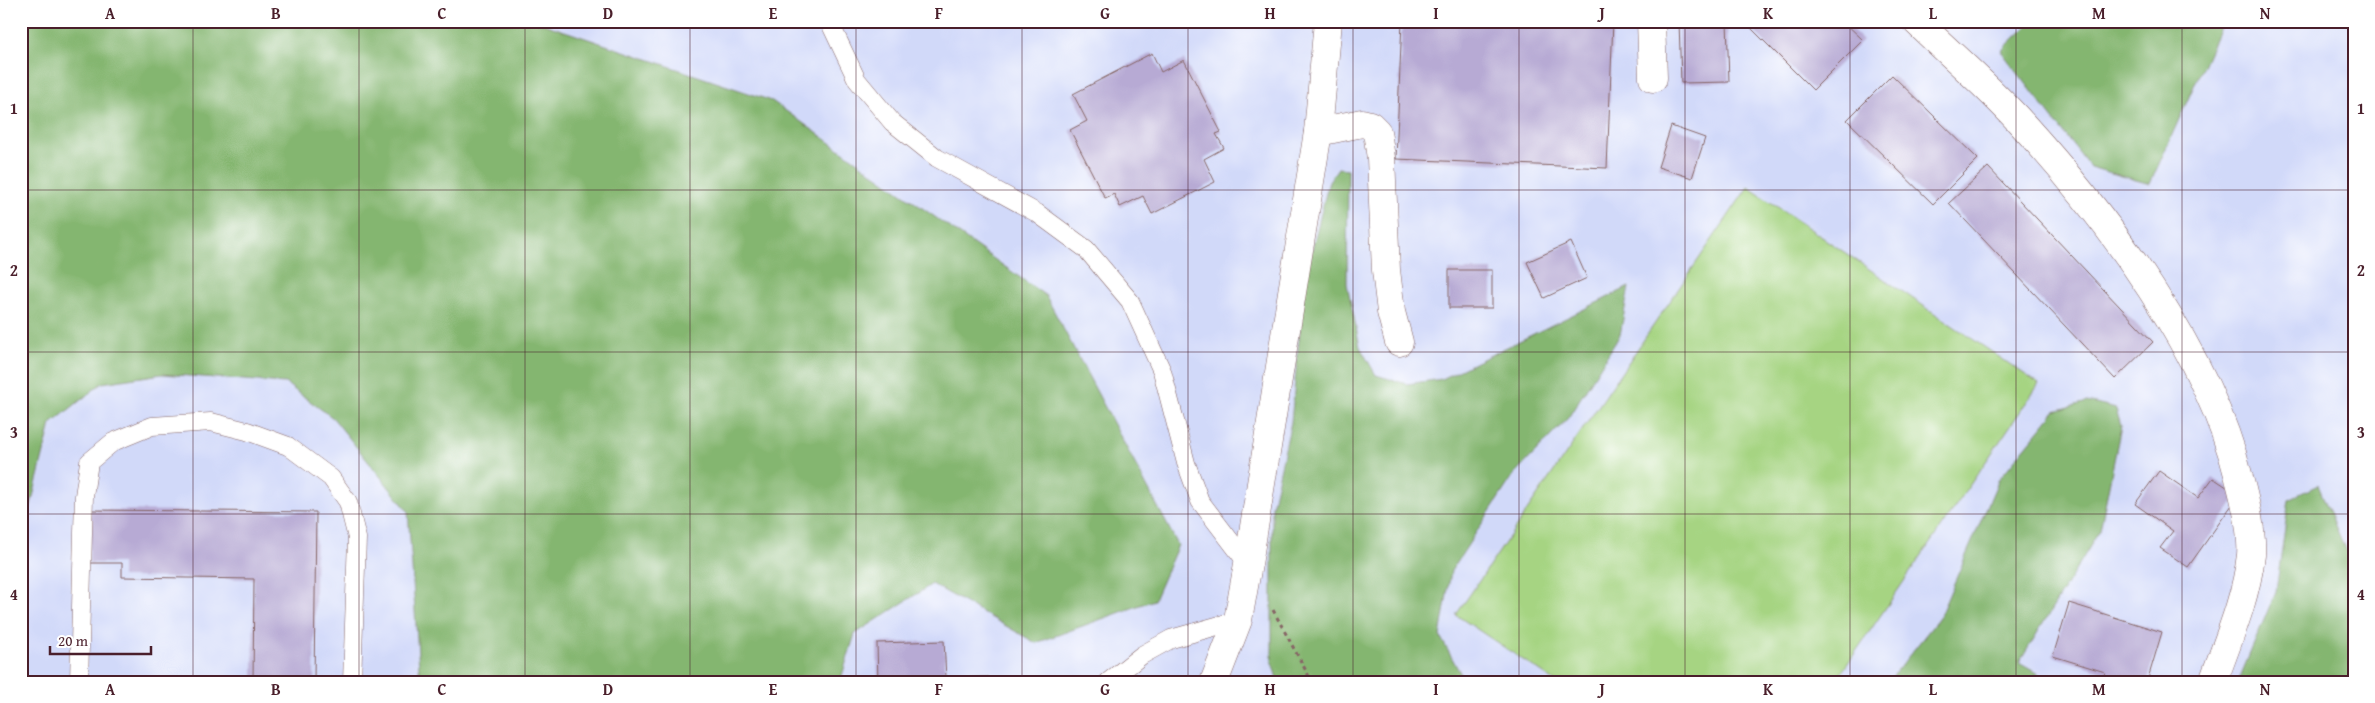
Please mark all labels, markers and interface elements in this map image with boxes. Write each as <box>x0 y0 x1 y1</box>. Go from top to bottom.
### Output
text: A <box>105 1 116 25</box>
text: B <box>271 1 281 25</box>
text: C <box>437 1 447 25</box>
text: D <box>603 1 613 25</box>
text: E <box>769 1 778 25</box>
text: F <box>935 1 943 25</box>
text: G <box>1100 1 1110 25</box>
text: H <box>1264 1 1276 25</box>
text: I <box>1433 1 1439 25</box>
text: J <box>1596 1 1605 25</box>
text: K <box>1763 1 1774 25</box>
text: L <box>1929 1 1938 25</box>
text: M <box>2092 1 2106 25</box>
text: N <box>2260 1 2271 25</box>
text: 1 <box>10 96 18 120</box>
text: 1 <box>2357 96 2365 120</box>
text: 2 <box>10 258 18 282</box>
text: 2 <box>2357 258 2365 282</box>
text: 3 <box>10 420 18 444</box>
text: 3 <box>2357 420 2365 444</box>
text: 4 <box>10 582 18 606</box>
text: 4 <box>2357 582 2365 606</box>
scale bar <box>50 623 151 655</box>
text: 20 m <box>58 630 89 651</box>
text: A <box>105 677 116 701</box>
text: B <box>271 677 281 701</box>
text: C <box>437 677 447 701</box>
text: D <box>603 677 613 701</box>
text: E <box>769 677 778 701</box>
text: F <box>935 677 943 701</box>
text: G <box>1100 677 1110 701</box>
text: H <box>1264 677 1276 701</box>
text: I <box>1433 677 1439 701</box>
text: J <box>1596 677 1605 701</box>
text: K <box>1763 677 1774 701</box>
text: L <box>1929 677 1938 701</box>
text: M <box>2092 677 2106 701</box>
text: N <box>2260 677 2271 701</box>

